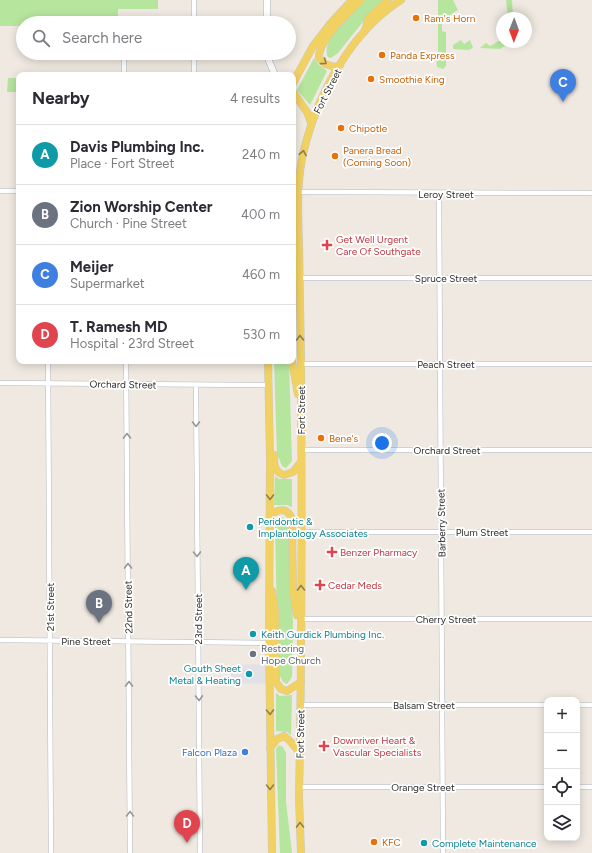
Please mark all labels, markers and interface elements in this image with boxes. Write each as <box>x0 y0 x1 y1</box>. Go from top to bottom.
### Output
place label: Ram's Horn <box>424 12 476 25</box>
north arrow <box>496 12 532 48</box>
marker: Ram's Horn <box>411 13 421 23</box>
search box <box>16 16 296 60</box>
icon: search <box>30 27 52 49</box>
text: Search here <box>62 29 142 47</box>
place label: Panda Express <box>390 49 455 62</box>
marker: Panda Express <box>377 50 387 60</box>
one-way arrow <box>320 57 327 64</box>
street label: Fort Street <box>311 66 344 116</box>
pin: C <box>550 69 576 102</box>
place label: Smoothie King <box>379 73 445 86</box>
marker: Smoothie King <box>366 74 376 84</box>
text: Nearby <box>32 88 90 108</box>
text: 4 results <box>230 91 280 106</box>
place label: Chipotle <box>349 122 388 135</box>
marker: Chipotle <box>336 123 346 133</box>
text: Davis Plumbing Inc. <box>70 138 204 156</box>
place label: Panera Bread (Coming Soon) <box>343 144 411 169</box>
text: A <box>40 147 50 162</box>
text: 240 m <box>242 147 280 162</box>
one-way arrow <box>299 150 307 156</box>
marker: Panera Bread (Coming Soon) <box>330 151 340 161</box>
text: Place · Fort Street <box>70 156 174 171</box>
street label: Leroy Street <box>418 188 474 201</box>
text: Zion Worship Center <box>70 198 212 216</box>
text: B <box>41 207 49 222</box>
text: 400 m <box>241 207 280 222</box>
text: Church · Pine Street <box>70 216 187 231</box>
place label: Get Well Urgent Care Of Southgate <box>336 233 421 258</box>
marker: Get Well Urgent Care Of Southgate <box>321 239 333 251</box>
text: Meijer <box>70 258 113 276</box>
text: C <box>40 267 50 282</box>
text: 460 m <box>242 267 280 282</box>
street label: Spruce Street <box>415 272 477 285</box>
text: Supermarket <box>70 276 145 291</box>
text: T. Ramesh MD <box>70 318 168 336</box>
text: D <box>40 327 50 342</box>
text: 530 m <box>243 327 280 342</box>
one-way arrow <box>296 335 305 341</box>
text: Hospital · 23rd Street <box>70 336 194 351</box>
street label: Peach Street <box>417 358 475 371</box>
street label: Orchard Street <box>89 377 157 392</box>
street label: Fort Street <box>295 385 308 434</box>
one-way arrow <box>192 421 200 427</box>
place label: Bene's <box>329 432 359 445</box>
one-way arrow <box>123 433 131 439</box>
marker: Bene's <box>316 433 326 443</box>
your location <box>372 433 392 453</box>
street label: Orchard Street <box>414 444 481 457</box>
street label: Barberry Street <box>434 488 449 557</box>
one-way arrow <box>266 494 274 500</box>
place label: Peridontic & Implantology Associates <box>258 515 368 540</box>
marker: Peridontic & Implantology Associates <box>245 522 255 532</box>
street label: Plum Street <box>456 526 508 539</box>
place label: Benzer Pharmacy <box>340 546 418 559</box>
marker: Benzer Pharmacy <box>327 547 337 557</box>
one-way arrow <box>193 551 201 557</box>
pin: A <box>233 557 259 590</box>
one-way arrow <box>124 563 132 569</box>
place label: Cedar Meds <box>328 579 382 592</box>
street label: 22nd Street <box>122 580 135 634</box>
marker: Cedar Meds <box>315 580 325 590</box>
street label: 21st Street <box>44 582 57 631</box>
one-way arrow <box>297 585 305 591</box>
pin: B <box>86 590 112 623</box>
street label: 23rd Street <box>192 593 205 644</box>
street label: Cherry Street <box>416 613 477 626</box>
place label: Keith Gurdick Plumbing Inc. <box>261 628 384 641</box>
marker: Keith Gurdick Plumbing Inc. <box>248 629 258 639</box>
street label: Pine Street <box>61 635 111 648</box>
place label: Restoring Hope Church <box>261 642 321 667</box>
marker: Restoring Hope Church <box>248 649 258 659</box>
place label: Gouth Sheet Metal & Heating <box>169 662 241 687</box>
marker: Gouth Sheet Metal & Heating <box>244 669 254 679</box>
one-way arrow <box>125 681 133 687</box>
one-way arrow <box>194 695 203 701</box>
map controls <box>544 697 580 841</box>
button: + <box>544 697 580 733</box>
street label: Balsam Street <box>393 699 455 712</box>
one-way arrow <box>266 709 274 715</box>
street label: Fort Street <box>294 709 307 759</box>
button: − <box>544 733 580 769</box>
place label: Downriver Heart & Vascular Specialists <box>333 734 422 759</box>
marker: Downriver Heart & Vascular Specialists <box>318 740 330 752</box>
place label: Falcon Plaza <box>182 746 237 759</box>
marker: Falcon Plaza <box>240 747 250 757</box>
button: locate <box>544 769 580 805</box>
street label: Orange Street <box>391 781 455 794</box>
one-way arrow <box>266 784 274 790</box>
button: layers <box>544 805 580 841</box>
pin: D <box>174 810 200 843</box>
one-way arrow <box>126 811 134 817</box>
one-way arrow <box>296 822 304 828</box>
place label: KFC <box>382 836 401 849</box>
marker: KFC <box>369 837 379 847</box>
place label: Complete Maintenance <box>432 837 537 850</box>
marker: Complete Maintenance <box>419 838 429 848</box>

